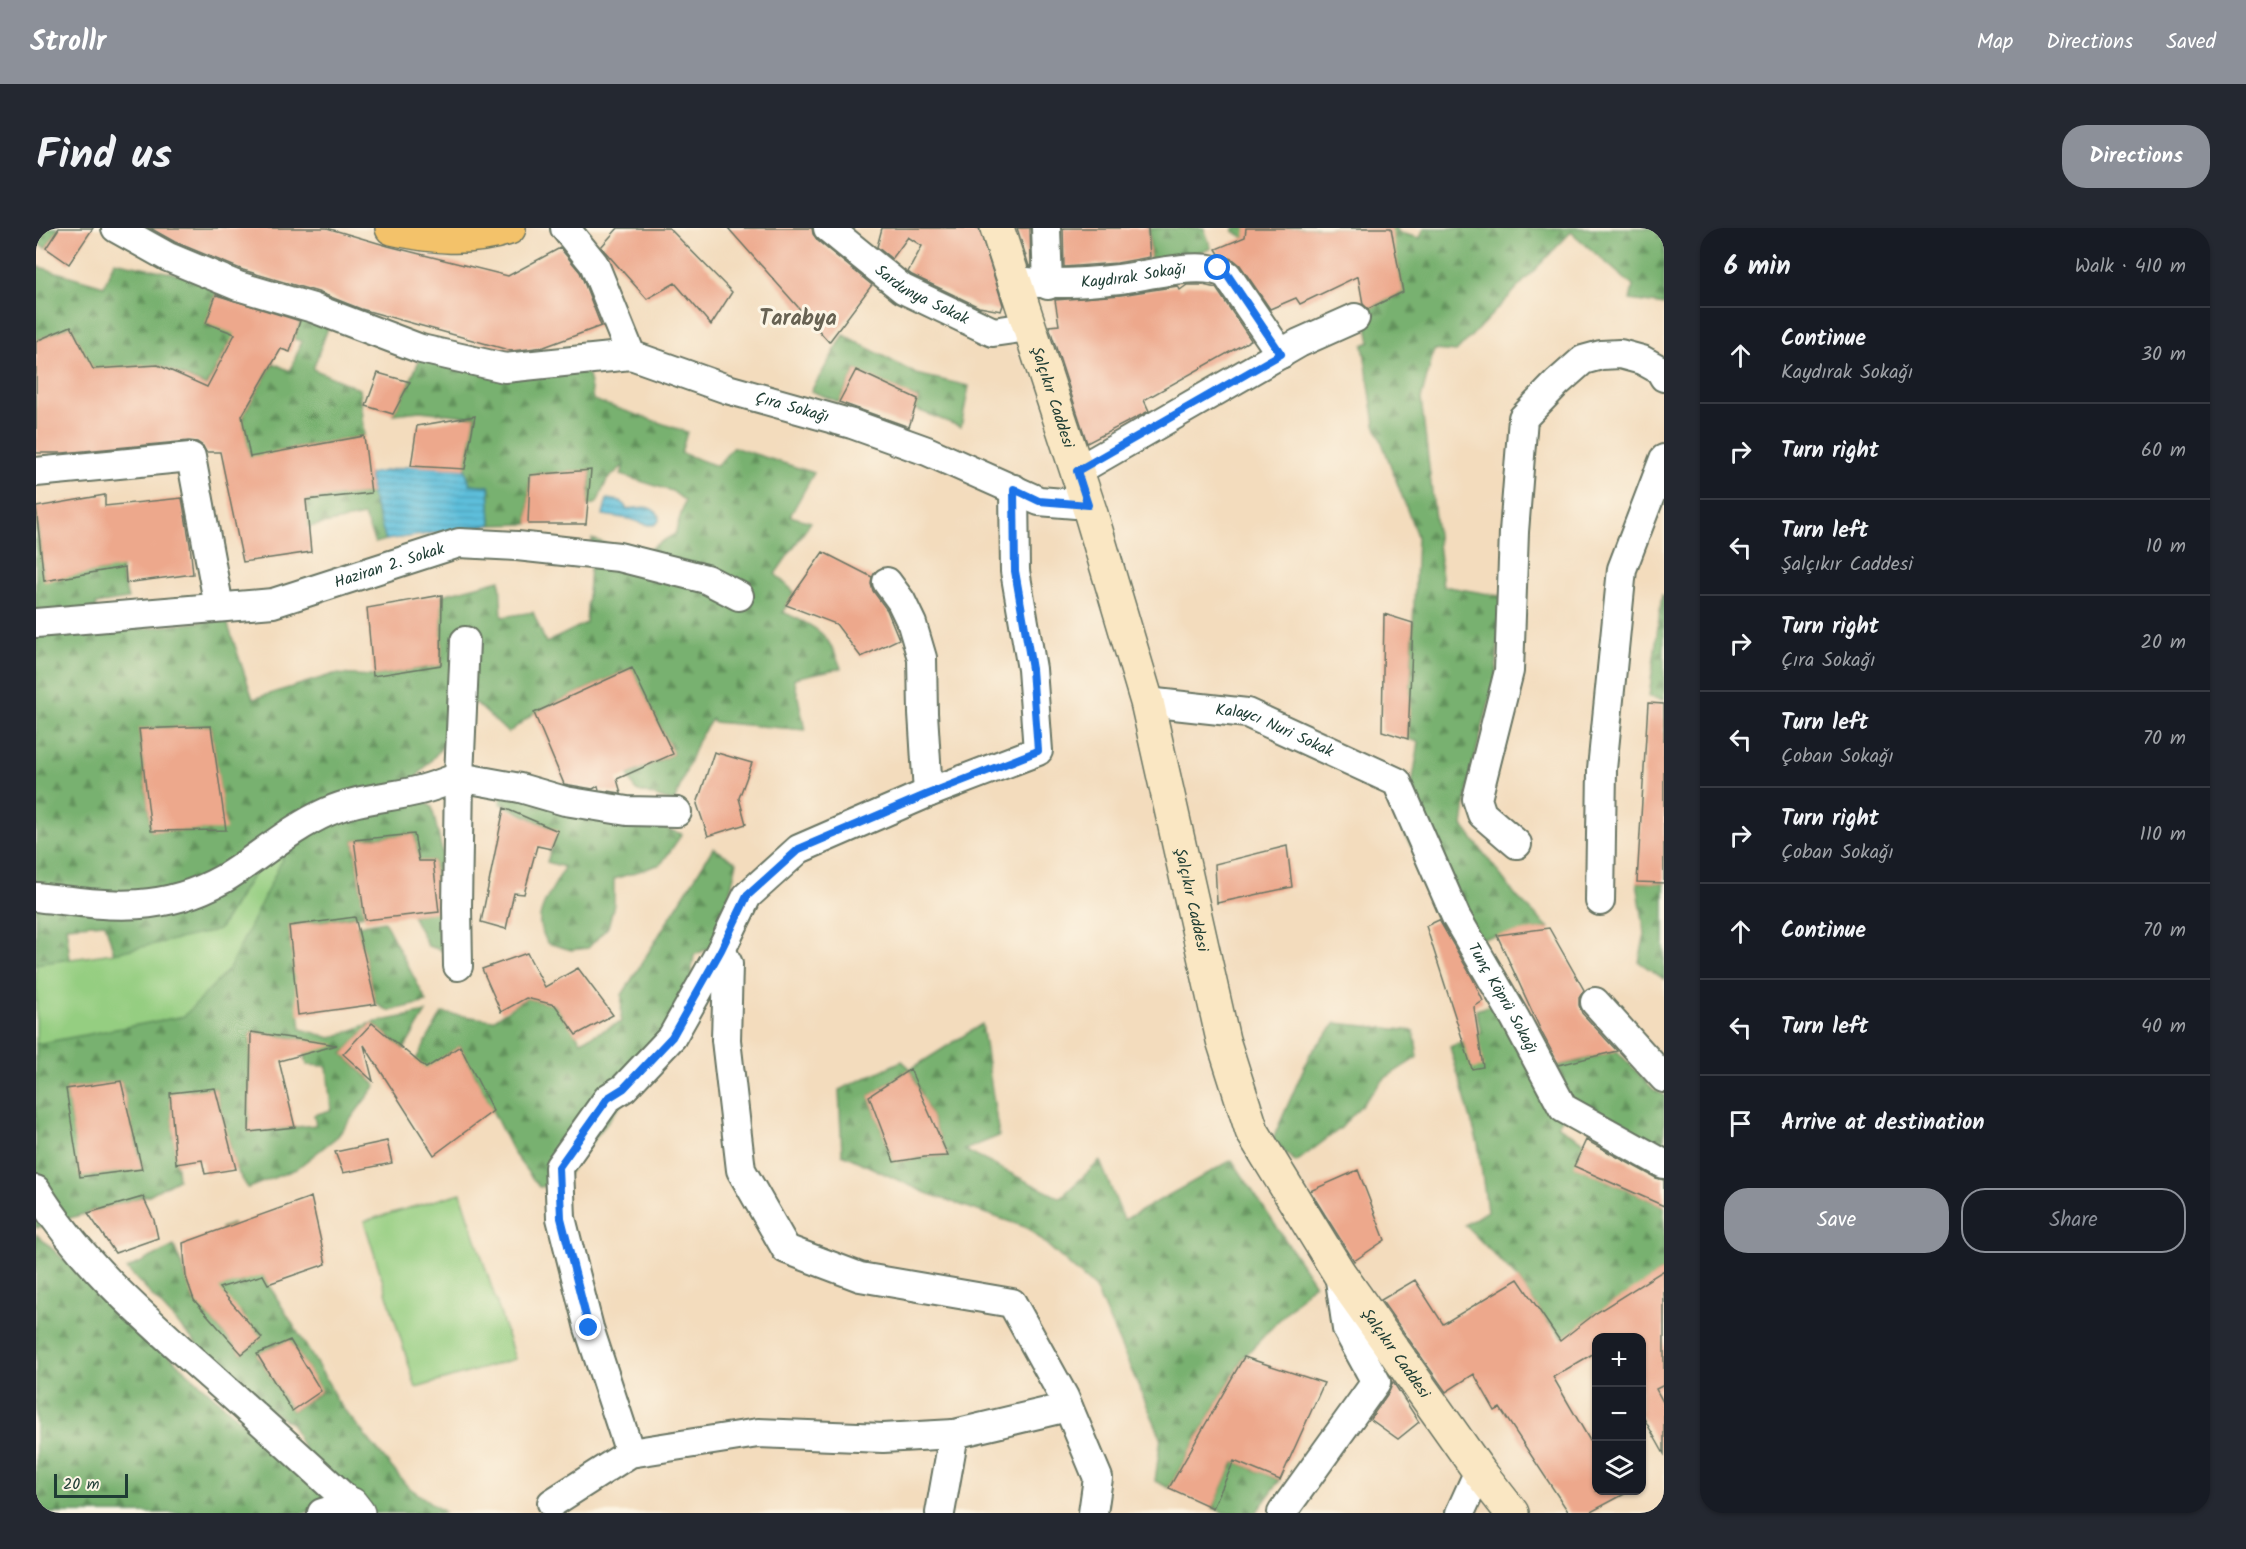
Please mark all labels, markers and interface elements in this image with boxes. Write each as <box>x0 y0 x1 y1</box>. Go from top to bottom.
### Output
text: Strollr <box>30 20 106 65</box>
text: Map <box>1977 26 2013 59</box>
text: Directions <box>2046 26 2133 59</box>
text: Saved <box>2166 26 2216 59</box>
text: Find us <box>36 123 172 190</box>
button: Directions <box>2062 125 2210 188</box>
text: 6 min <box>1724 246 1791 288</box>
text: Walk · 410 m <box>2075 251 2186 283</box>
route start <box>1204 254 1230 280</box>
street label: Kaydırak Sokağı <box>1080 256 1187 295</box>
street label: Sardunya Sokak <box>869 258 974 332</box>
district label: Tarabya <box>759 302 837 337</box>
text: Continue <box>1781 322 1866 357</box>
icon: ahead <box>1724 339 1757 372</box>
text: 30 m <box>2141 339 2186 371</box>
street label: Şalçıkır Caddesi <box>1024 343 1081 452</box>
text: Kaydırak Sokağı <box>1781 357 1913 389</box>
street label: Çıra Sokağı <box>752 385 832 429</box>
text: Turn right <box>1781 434 1879 469</box>
icon: right <box>1724 435 1757 468</box>
text: 60 m <box>2141 435 2186 467</box>
text: Turn left <box>1781 514 1868 549</box>
icon: left <box>1724 531 1757 564</box>
text: 10 m <box>2146 531 2186 563</box>
street label: Haziran 2. Sokak <box>331 536 448 595</box>
text: Şalçıkır Caddesi <box>1781 549 1913 581</box>
text: Turn right <box>1781 610 1879 645</box>
icon: right <box>1724 627 1757 660</box>
text: 20 m <box>2140 627 2186 659</box>
text: Çıra Sokağı <box>1781 645 1875 677</box>
street label: Kalaycı Nuri Sokak <box>1214 697 1338 764</box>
text: Turn left <box>1781 706 1868 741</box>
icon: left <box>1724 723 1757 756</box>
text: 70 m <box>2143 723 2186 755</box>
text: Çoban Sokağı <box>1781 741 1894 773</box>
text: Turn right <box>1781 802 1879 837</box>
icon: right <box>1724 819 1757 852</box>
text: 110 m <box>2140 819 2186 851</box>
text: Çoban Sokağı <box>1781 837 1894 869</box>
street label: Şalçıkır Caddesi <box>1168 846 1216 955</box>
text: Continue <box>1781 914 1866 949</box>
icon: ahead <box>1724 915 1757 948</box>
text: 70 m <box>2143 915 2186 947</box>
street label: Tunç Köprü Sokağı <box>1461 938 1545 1059</box>
text: Turn left <box>1781 1010 1868 1045</box>
icon: left <box>1724 1011 1757 1044</box>
text: 40 m <box>2141 1011 2186 1043</box>
text: Arrive at destination <box>1781 1106 1984 1141</box>
icon: arrive <box>1724 1107 1757 1140</box>
button: Save <box>1724 1188 1949 1253</box>
button: Share <box>1961 1188 2186 1253</box>
street label: Şalçıkır Caddesi <box>1355 1303 1437 1405</box>
route end <box>575 1314 601 1340</box>
map controls <box>1592 1333 1646 1495</box>
button: + <box>1592 1333 1646 1387</box>
button: − <box>1592 1387 1646 1441</box>
button: layers <box>1592 1441 1646 1495</box>
scale bar <box>54 1471 128 1498</box>
text: 20 m <box>63 1472 99 1497</box>

